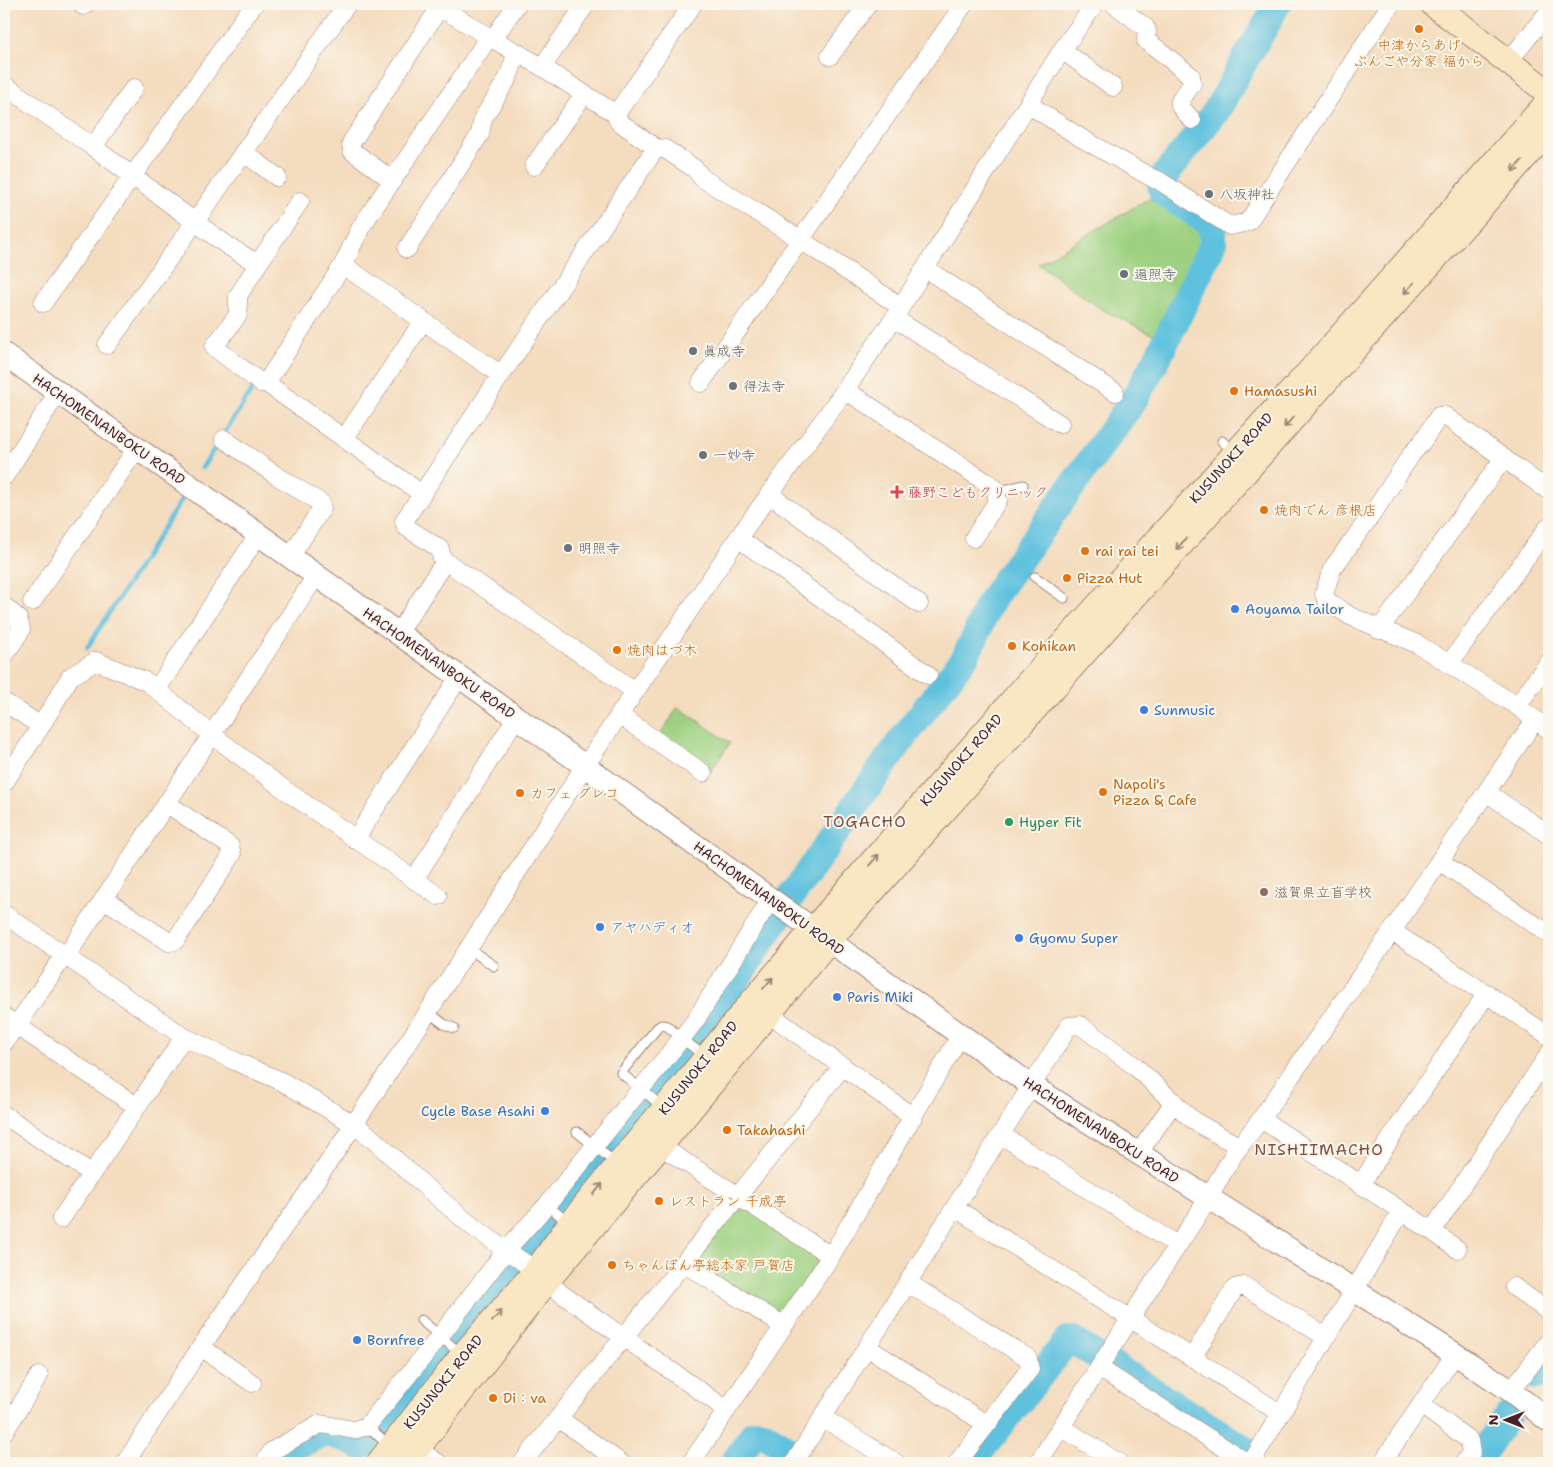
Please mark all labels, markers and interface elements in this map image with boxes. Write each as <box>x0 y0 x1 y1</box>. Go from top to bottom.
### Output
marker: 中津からあげ ぶんごや分家 福から <box>1413 23 1425 35</box>
place label: 中津からあげ ぶんごや分家 福から <box>1354 36 1484 70</box>
one-way arrow <box>1511 160 1523 173</box>
place label: 八坂神社 <box>1219 185 1275 203</box>
marker: 八坂神社 <box>1203 188 1215 200</box>
place label: 遍照寺 <box>1134 265 1176 283</box>
marker: 遍照寺 <box>1118 268 1130 280</box>
one-way arrow <box>1403 281 1415 294</box>
place label: 眞成寺 <box>703 342 745 360</box>
marker: 眞成寺 <box>687 345 699 357</box>
street label: HACHOMENANBOKU ROAD <box>29 369 189 489</box>
place label: 得法寺 <box>743 377 785 395</box>
marker: 得法寺 <box>727 380 739 392</box>
place label: Hamasushi <box>1244 382 1317 400</box>
marker: Hamasushi <box>1228 385 1240 397</box>
street label: KUSUNOKI ROAD <box>1185 409 1277 507</box>
one-way arrow <box>1283 416 1295 429</box>
place label: 一妙寺 <box>713 446 755 464</box>
marker: 一妙寺 <box>697 449 709 461</box>
place label: 藤野こどもクリニック <box>908 483 1048 501</box>
marker: 藤野こどもクリニック <box>890 485 904 499</box>
place label: 焼肉でん 彦根店 <box>1274 501 1377 519</box>
marker: 焼肉でん 彦根店 <box>1258 504 1270 516</box>
one-way arrow <box>1175 537 1187 550</box>
place label: 明照寺 <box>578 539 620 557</box>
marker: 明照寺 <box>562 542 574 554</box>
place label: rai rai tei <box>1095 542 1159 560</box>
marker: rai rai tei <box>1079 545 1091 557</box>
place label: Pizza Hut <box>1077 569 1143 587</box>
marker: Pizza Hut <box>1061 572 1073 584</box>
place label: Aoyama Tailor <box>1245 600 1345 618</box>
street label: HACHOMENANBOKU ROAD <box>359 603 519 723</box>
marker: Aoyama Tailor <box>1229 603 1241 615</box>
place label: Kohikan <box>1022 637 1076 655</box>
marker: Kohikan <box>1006 640 1018 652</box>
place label: 焼肉はづ木 <box>627 641 697 659</box>
marker: 焼肉はづ木 <box>611 644 623 656</box>
place label: Sunmusic <box>1154 701 1215 719</box>
marker: Sunmusic <box>1138 704 1150 716</box>
street label: KUSUNOKI ROAD <box>916 710 1006 810</box>
place label: Napoli's Pizza & Cafe <box>1113 775 1197 809</box>
place label: カフェ グレコ <box>530 784 619 802</box>
marker: Napoli's Pizza & Cafe <box>1097 786 1109 798</box>
marker: カフェ グレコ <box>514 787 526 799</box>
district label: TOGACHO <box>823 811 907 832</box>
place label: Hyper Fit <box>1019 813 1082 831</box>
marker: Hyper Fit <box>1003 816 1015 828</box>
street label: HACHOMENANBOKU ROAD <box>690 837 848 959</box>
one-way arrow <box>869 853 880 866</box>
place label: 滋賀県立盲学校 <box>1274 883 1372 901</box>
marker: 滋賀県立盲学校 <box>1258 886 1270 898</box>
place label: アヤハディオ <box>610 918 694 936</box>
marker: アヤハディオ <box>594 921 606 933</box>
place label: Gyomu Super <box>1029 929 1119 947</box>
marker: Gyomu Super <box>1013 932 1025 944</box>
one-way arrow <box>762 976 774 989</box>
place label: Paris Miki <box>847 988 913 1006</box>
marker: Paris Miki <box>831 991 843 1003</box>
street label: KUSUNOKI ROAD <box>654 1017 742 1119</box>
street label: HACHOMENANBOKU ROAD <box>1020 1073 1182 1187</box>
place label: Cycle Base Asahi <box>421 1102 535 1120</box>
marker: Cycle Base Asahi <box>539 1105 551 1117</box>
place label: Takahashi <box>737 1121 805 1139</box>
marker: Takahashi <box>721 1124 733 1136</box>
district label: NISHIIMACHO <box>1254 1139 1384 1160</box>
one-way arrow <box>593 1183 604 1196</box>
place label: レストラン 千成亭 <box>669 1192 787 1210</box>
marker: レストラン 千成亭 <box>653 1195 665 1207</box>
place label: ちゃんぽん亭総本家 戸賀店 <box>622 1256 795 1274</box>
marker: ちゃんぽん亭総本家 戸賀店 <box>606 1259 618 1271</box>
one-way arrow <box>491 1310 502 1323</box>
place label: Bornfree <box>367 1331 425 1349</box>
street label: KUSUNOKI ROAD <box>399 1331 487 1433</box>
marker: Bornfree <box>351 1334 363 1346</box>
place label: Di：va <box>503 1389 547 1407</box>
marker: Di：va <box>487 1392 499 1404</box>
north arrow <box>1480 1394 1530 1444</box>
text: N <box>1484 1414 1502 1426</box>

